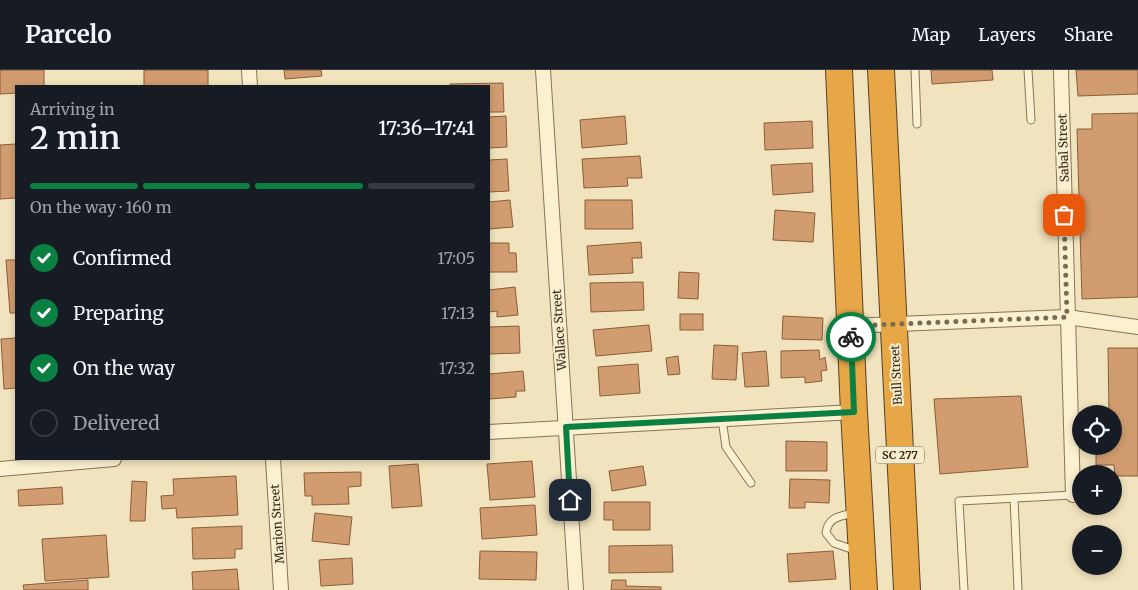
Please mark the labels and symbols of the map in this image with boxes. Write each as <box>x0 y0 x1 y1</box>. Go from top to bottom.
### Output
street label: Sabal Street <box>1054 113 1072 182</box>
pin <box>1043 194 1085 236</box>
street label: Wallace Street <box>549 289 569 372</box>
courier <box>826 312 876 362</box>
street label: Bull Street <box>887 344 905 405</box>
road number: SC 277 <box>876 446 924 464</box>
pin <box>549 479 591 521</box>
street label: Marion Street <box>267 483 287 564</box>

